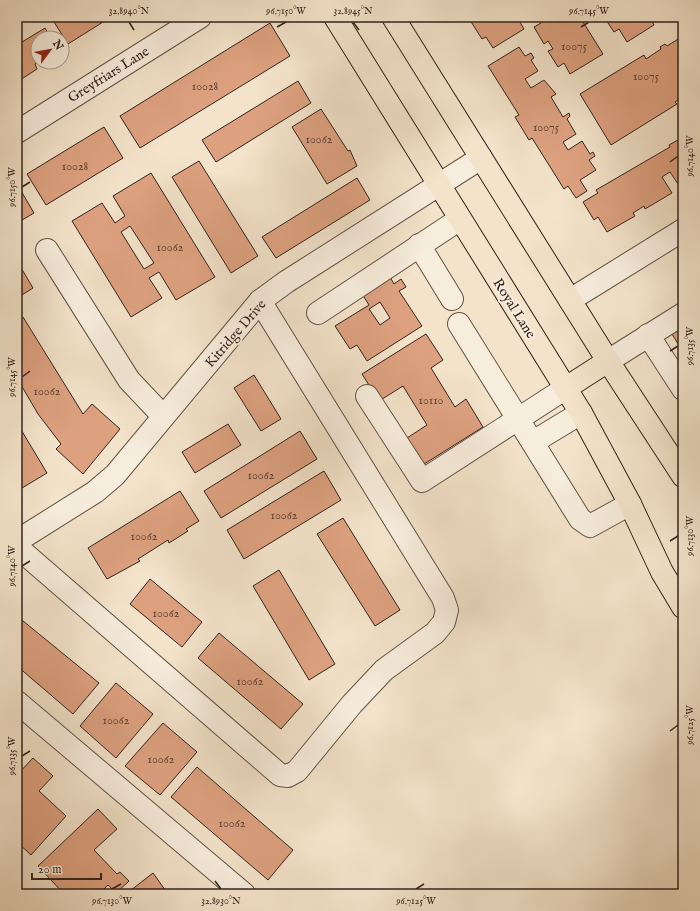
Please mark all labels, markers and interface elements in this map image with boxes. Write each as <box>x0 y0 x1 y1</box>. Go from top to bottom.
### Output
text: 32.8940°N <box>109 5 150 18</box>
text: 96.7150°W <box>265 5 306 18</box>
text: 32.8945°N <box>333 5 373 18</box>
text: 96.7145°W <box>568 5 609 18</box>
north arrow <box>30 30 70 70</box>
text: N <box>49 37 66 53</box>
house number: 10075 <box>561 39 588 54</box>
street label: Greyfriars Lane <box>64 42 153 107</box>
house number: 10075 <box>633 69 660 84</box>
house number: 10028 <box>192 79 219 94</box>
house number: 10075 <box>533 120 560 135</box>
house number: 10062 <box>306 132 333 147</box>
text: 96.7140°W <box>684 135 697 178</box>
house number: 10028 <box>62 159 89 174</box>
text: 96.7150°W <box>6 167 19 208</box>
house number: 10062 <box>157 240 184 255</box>
street label: Royal Lane <box>489 275 540 342</box>
street label: Kitridge Drive <box>201 295 271 371</box>
text: 96.7135°W <box>684 326 697 366</box>
text: 96.7145°W <box>6 357 19 398</box>
house number: 10062 <box>34 384 61 399</box>
house number: 10110 <box>418 393 444 408</box>
house number: 10062 <box>248 468 275 483</box>
house number: 10062 <box>271 508 298 523</box>
text: 96.7130°W <box>684 516 697 557</box>
house number: 10062 <box>131 529 158 544</box>
text: 96.7140°W <box>6 545 19 588</box>
house number: 10062 <box>153 606 180 621</box>
house number: 10062 <box>237 674 264 689</box>
text: 96.7125°W <box>684 705 697 746</box>
house number: 10062 <box>103 713 130 728</box>
text: 96.7135°W <box>6 736 19 776</box>
house number: 10062 <box>148 752 175 767</box>
house number: 10062 <box>219 816 246 831</box>
scale bar <box>32 855 101 881</box>
text: 20 m <box>38 862 61 877</box>
text: 96.7130°W <box>91 895 132 908</box>
text: 32.8930°N <box>201 895 241 908</box>
text: 96.7125°W <box>395 895 436 908</box>

